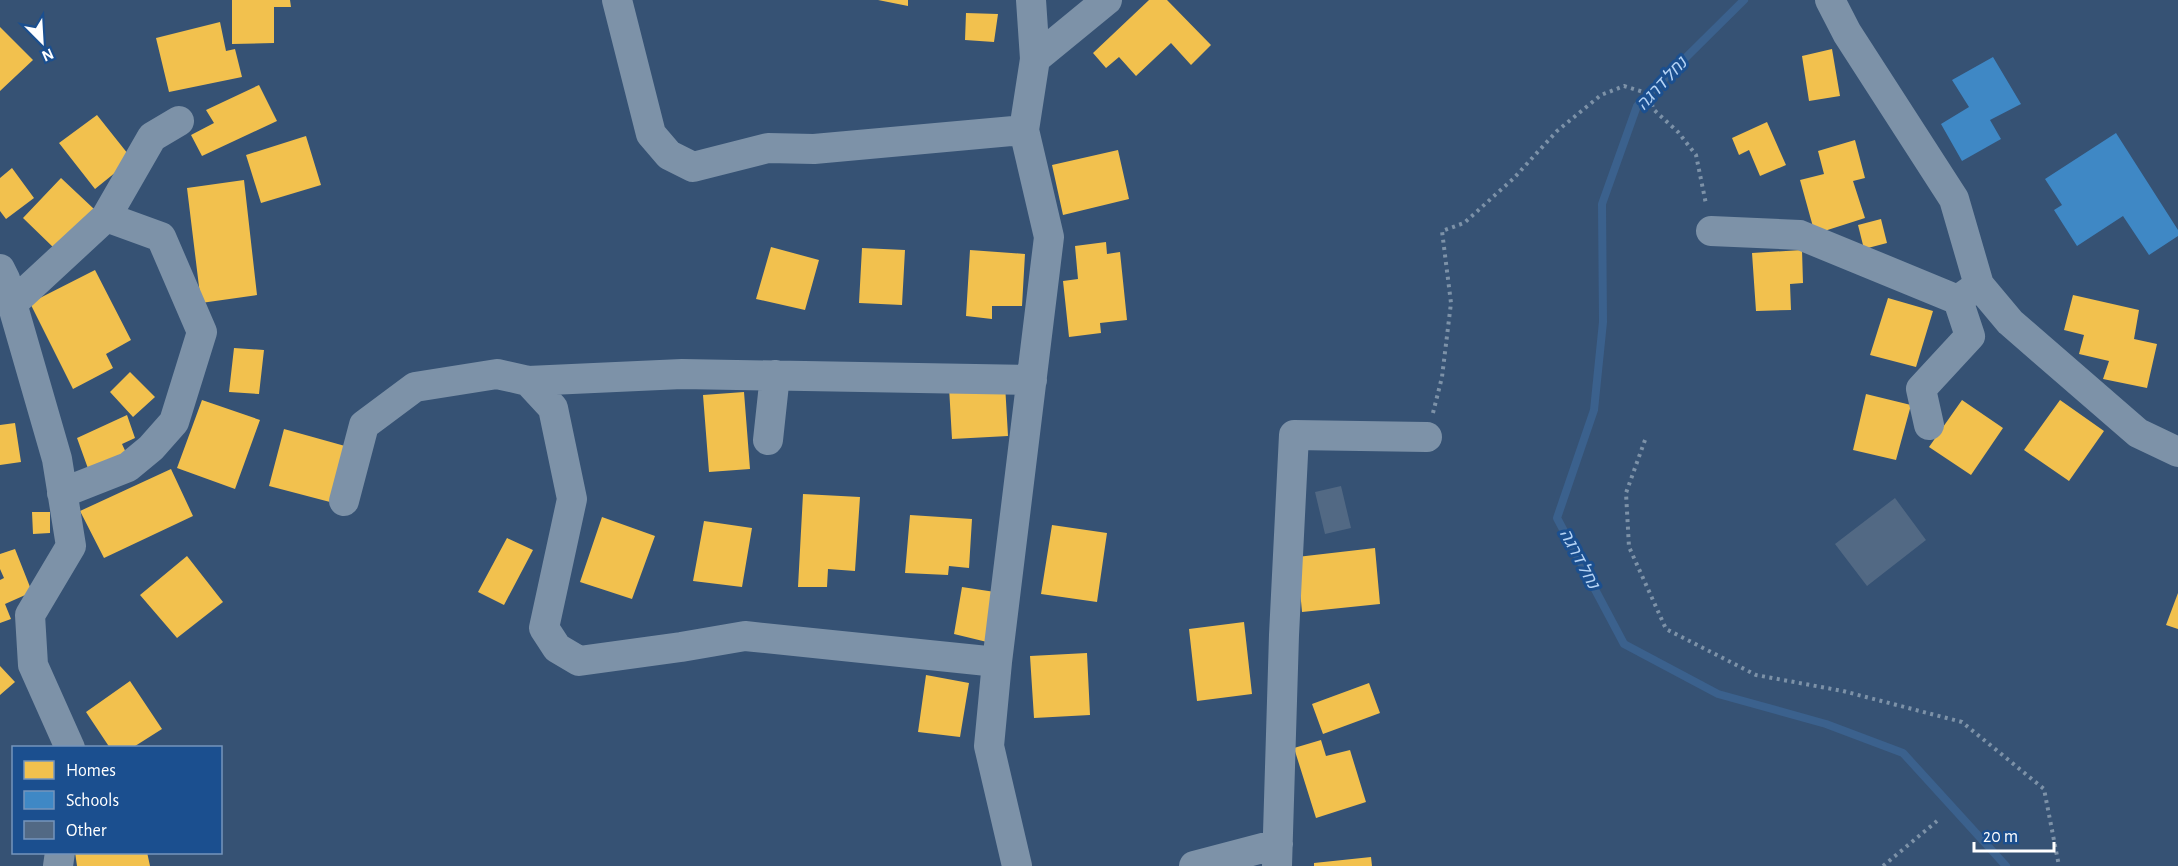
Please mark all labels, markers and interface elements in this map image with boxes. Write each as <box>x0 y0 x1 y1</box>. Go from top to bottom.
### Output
north arrow <box>12 12 72 72</box>
text: N <box>39 45 56 64</box>
water label: נחל דרגה <box>1633 53 1692 114</box>
water label: נחל דרגה <box>1556 526 1603 593</box>
legend <box>12 746 222 854</box>
text: Homes <box>66 762 116 780</box>
text: Schools <box>66 792 119 810</box>
scale bar <box>1974 815 2054 853</box>
text: Other <box>66 822 107 840</box>
text: 20 m <box>1983 828 2018 846</box>

